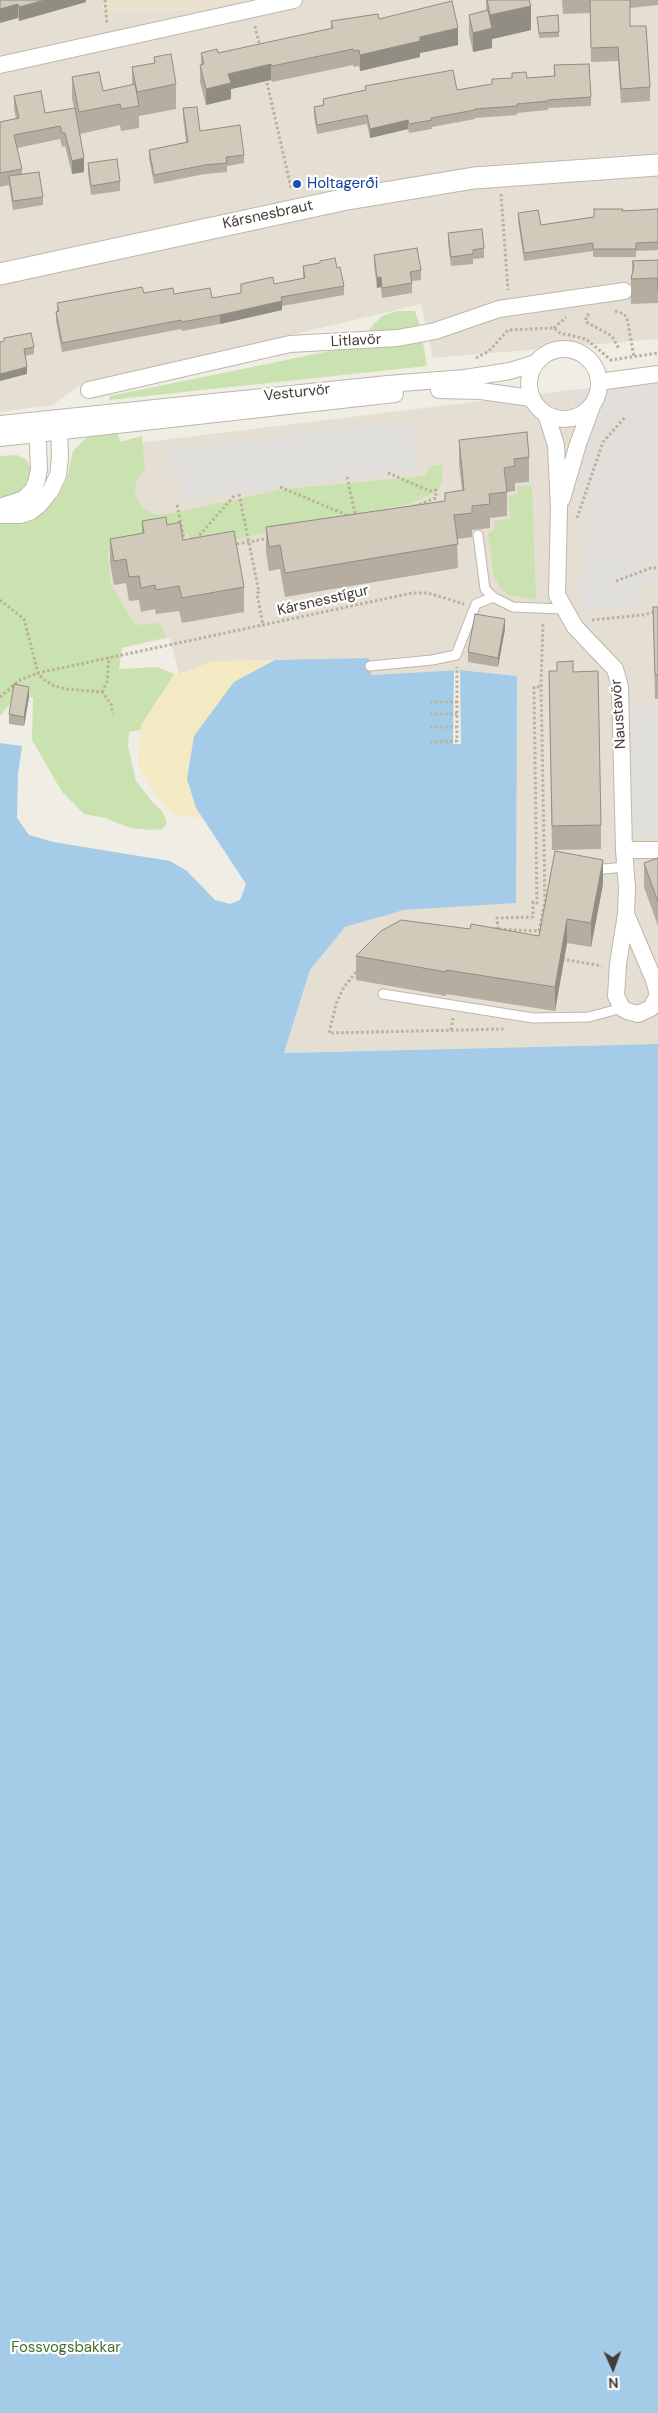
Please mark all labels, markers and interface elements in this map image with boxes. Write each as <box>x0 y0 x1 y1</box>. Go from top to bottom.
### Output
place label: Holtagerði <box>307 175 378 193</box>
marker: Holtagerði <box>291 178 303 190</box>
street label: Kársnesbraut <box>221 197 315 233</box>
street label: Litlavör <box>330 331 382 351</box>
street label: Vesturvör <box>263 381 331 405</box>
street label: Kársnesstígur <box>276 582 370 620</box>
street label: Naustavör <box>608 678 630 750</box>
park label: Fossvogsbakkar <box>11 2339 121 2357</box>
north arrow <box>588 2343 638 2393</box>
text: N <box>608 2374 619 2392</box>

